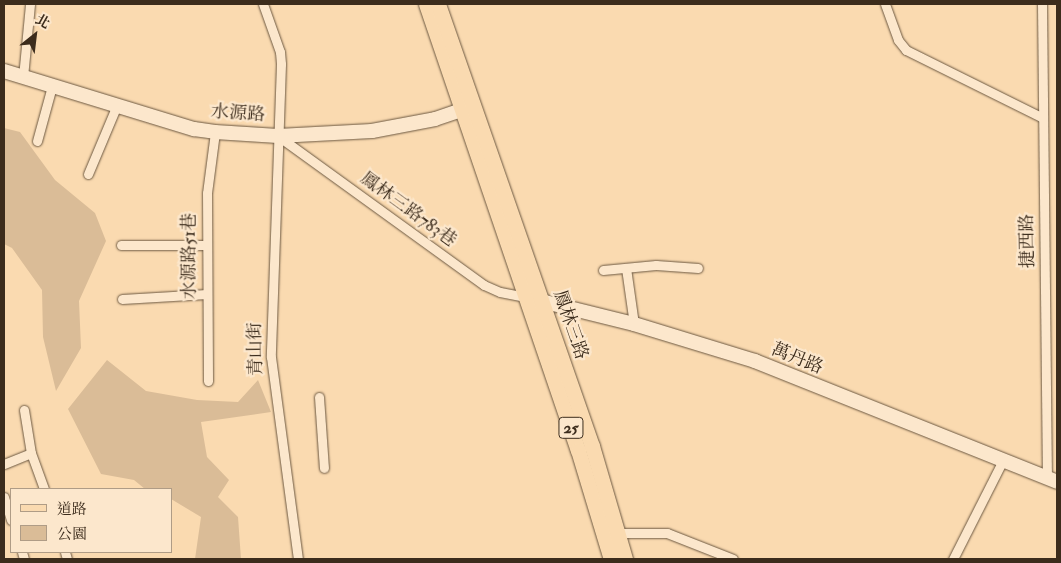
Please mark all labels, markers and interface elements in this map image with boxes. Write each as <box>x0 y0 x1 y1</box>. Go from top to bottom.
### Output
north arrow <box>10 10 60 60</box>
text: 北 <box>32 11 53 32</box>
street label: 水源路 <box>210 101 266 127</box>
street label: 鳳林三路783巷 <box>356 168 460 252</box>
street label: 水源路51巷 <box>179 213 201 299</box>
street label: 捷西路 <box>1017 214 1039 268</box>
street label: 鳳林三路 <box>548 287 592 363</box>
street label: 青山街 <box>245 322 267 376</box>
street label: 萬丹路 <box>768 339 826 379</box>
road number: 25 <box>557 414 585 442</box>
legend <box>10 488 172 553</box>
text: 道路 <box>57 500 87 519</box>
text: 公園 <box>57 525 87 544</box>

